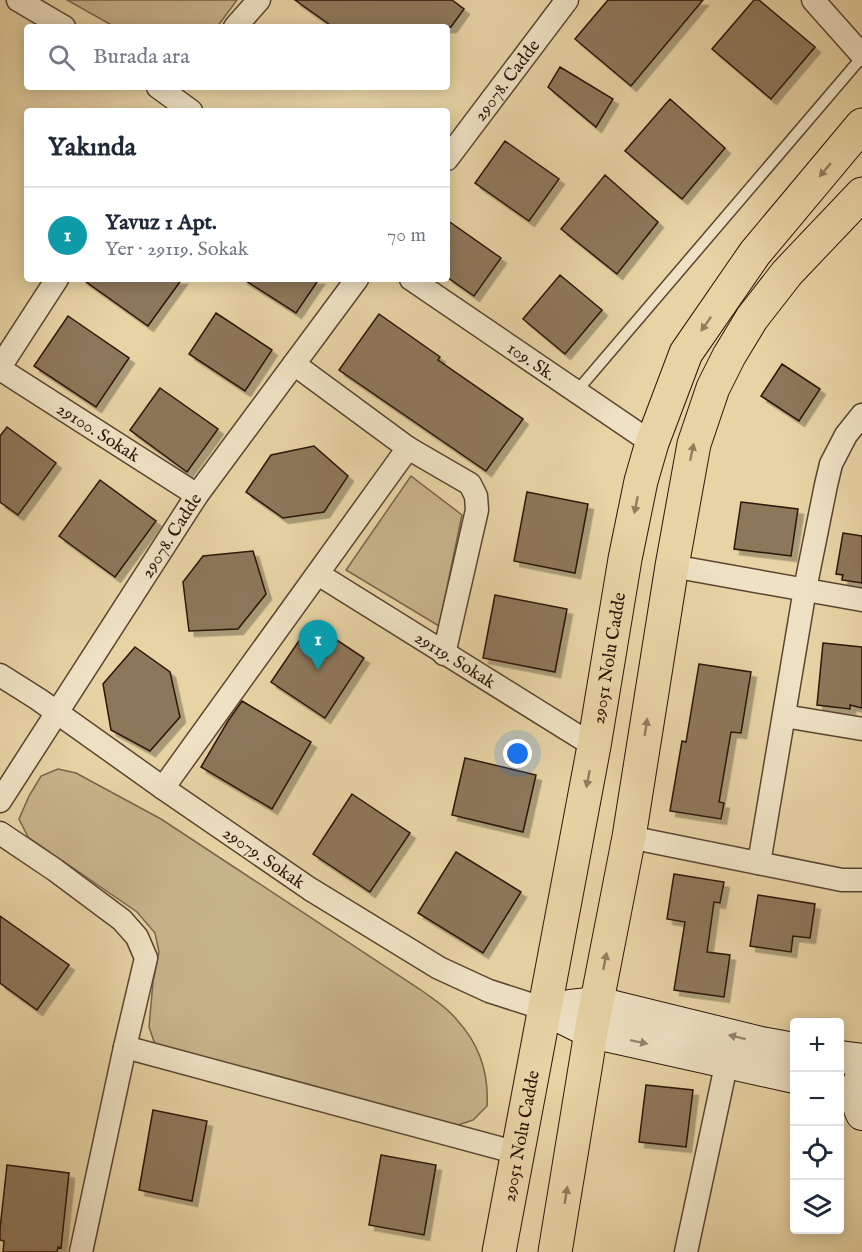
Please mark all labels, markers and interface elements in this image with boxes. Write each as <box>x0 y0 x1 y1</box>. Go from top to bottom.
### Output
search box <box>24 24 450 90</box>
street label: 29078. Cadde <box>470 35 546 126</box>
icon: search <box>45 41 78 74</box>
text: Burada ara <box>93 43 190 71</box>
text: Yakında <box>48 131 136 164</box>
one-way arrow <box>818 162 831 178</box>
text: Yavuz 1 Apt. <box>105 209 217 237</box>
text: 1 <box>64 223 71 248</box>
text: 70 m <box>387 223 426 248</box>
text: Yer · 29119. Sokak <box>105 237 248 262</box>
one-way arrow <box>701 316 712 332</box>
street label: 109. Sk. <box>502 338 560 387</box>
street label: 29100. Sokak <box>52 398 144 469</box>
one-way arrow <box>688 443 697 462</box>
street label: 29078. Cadde <box>137 489 208 583</box>
one-way arrow <box>631 495 640 514</box>
street label: 29051 Nolu Cadde <box>588 591 632 726</box>
pin: 1 <box>298 620 338 670</box>
street label: 29119. Sokak <box>410 627 500 695</box>
one-way arrow <box>642 718 651 737</box>
your location <box>503 739 532 768</box>
one-way arrow <box>583 770 592 789</box>
street label: 29079. Sokak <box>217 822 309 895</box>
one-way arrow <box>601 951 610 970</box>
map controls <box>790 1018 844 1234</box>
button: + <box>790 1018 844 1072</box>
one-way arrow <box>728 1031 746 1041</box>
one-way arrow <box>630 1038 649 1047</box>
street label: 29051 Nolu Cadde <box>499 1069 546 1204</box>
button: − <box>790 1072 844 1126</box>
button: locate <box>790 1126 844 1180</box>
button: layers <box>790 1180 844 1234</box>
one-way arrow <box>561 1185 570 1204</box>

